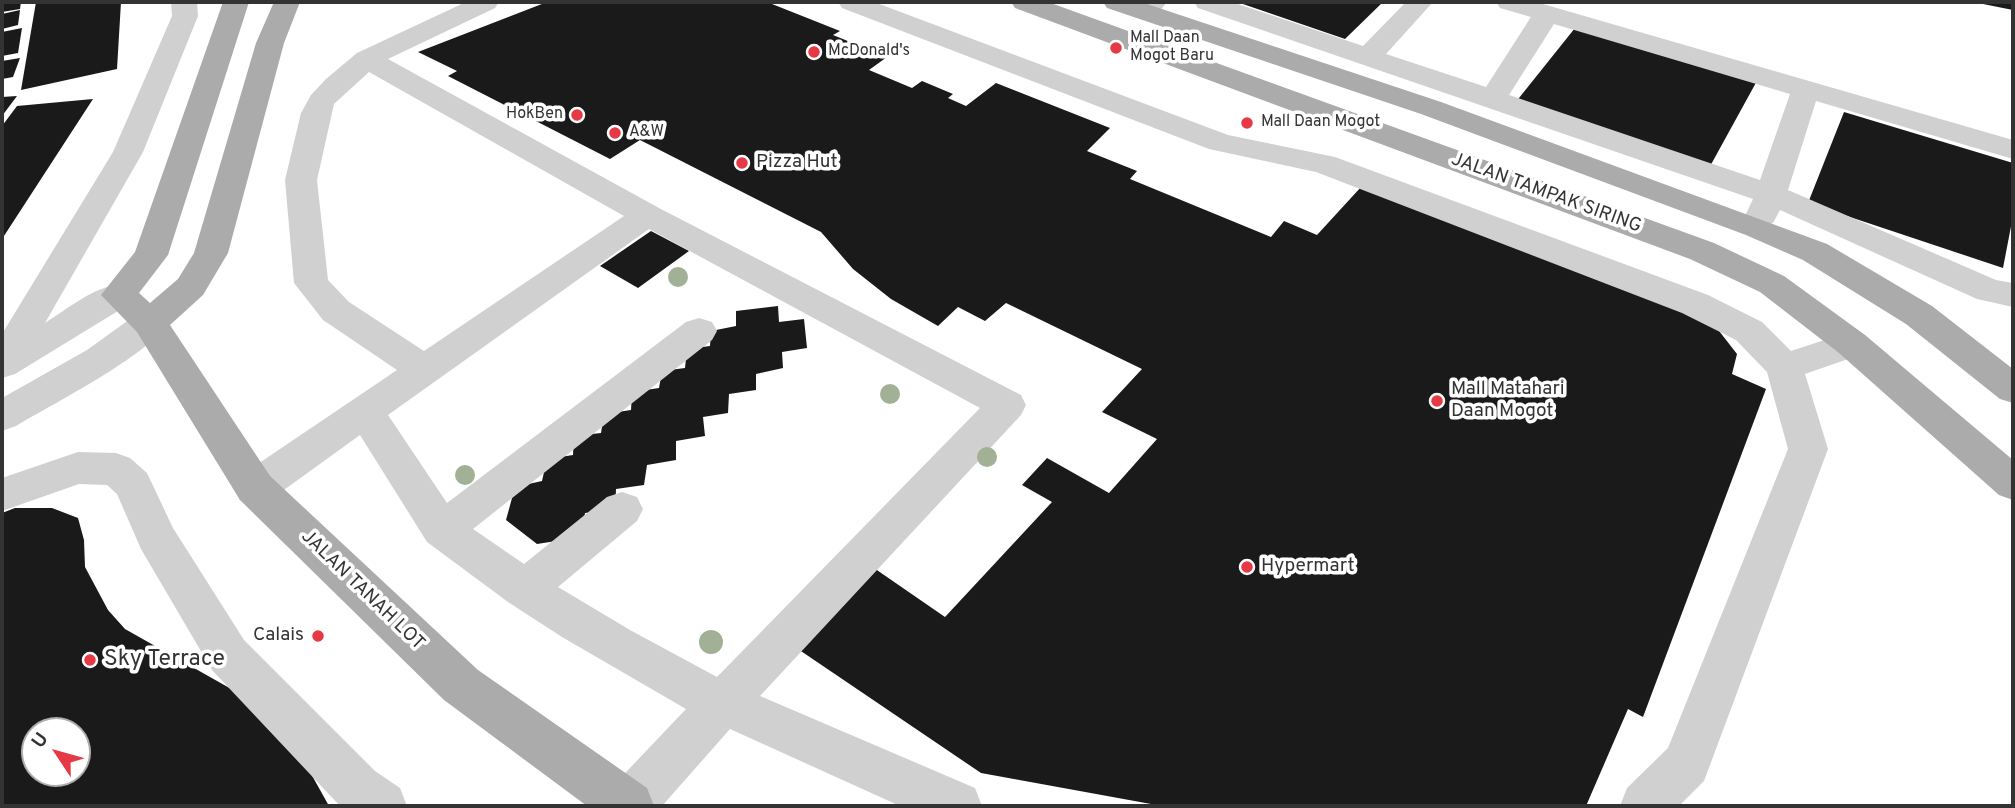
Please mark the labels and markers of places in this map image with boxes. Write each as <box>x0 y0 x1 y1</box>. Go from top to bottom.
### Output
place label: Mall Daan Mogot Baru <box>1130 29 1214 67</box>
marker: Mall Daan Mogot Baru <box>1108 40 1124 56</box>
place label: McDonald's <box>828 42 910 62</box>
marker: McDonald's <box>806 44 822 60</box>
place label: HokBen <box>506 105 563 125</box>
marker: HokBen <box>569 107 585 123</box>
place label: Mall Daan Mogot <box>1261 113 1380 133</box>
marker: Mall Daan Mogot <box>1239 115 1255 131</box>
place label: A&W <box>629 123 664 143</box>
marker: A&W <box>607 125 623 141</box>
place label: Pizza Hut <box>756 152 838 174</box>
marker: Pizza Hut <box>734 155 750 171</box>
place label: Mall Matahari Daan Mogot <box>1451 379 1565 423</box>
marker: Mall Matahari Daan Mogot <box>1429 393 1445 409</box>
place label: Hypermart <box>1261 556 1355 578</box>
marker: Hypermart <box>1239 559 1255 575</box>
place label: Calais <box>253 625 304 647</box>
marker: Calais <box>310 628 326 644</box>
place label: Sky Terrace <box>104 646 225 674</box>
marker: Sky Terrace <box>82 652 98 668</box>

